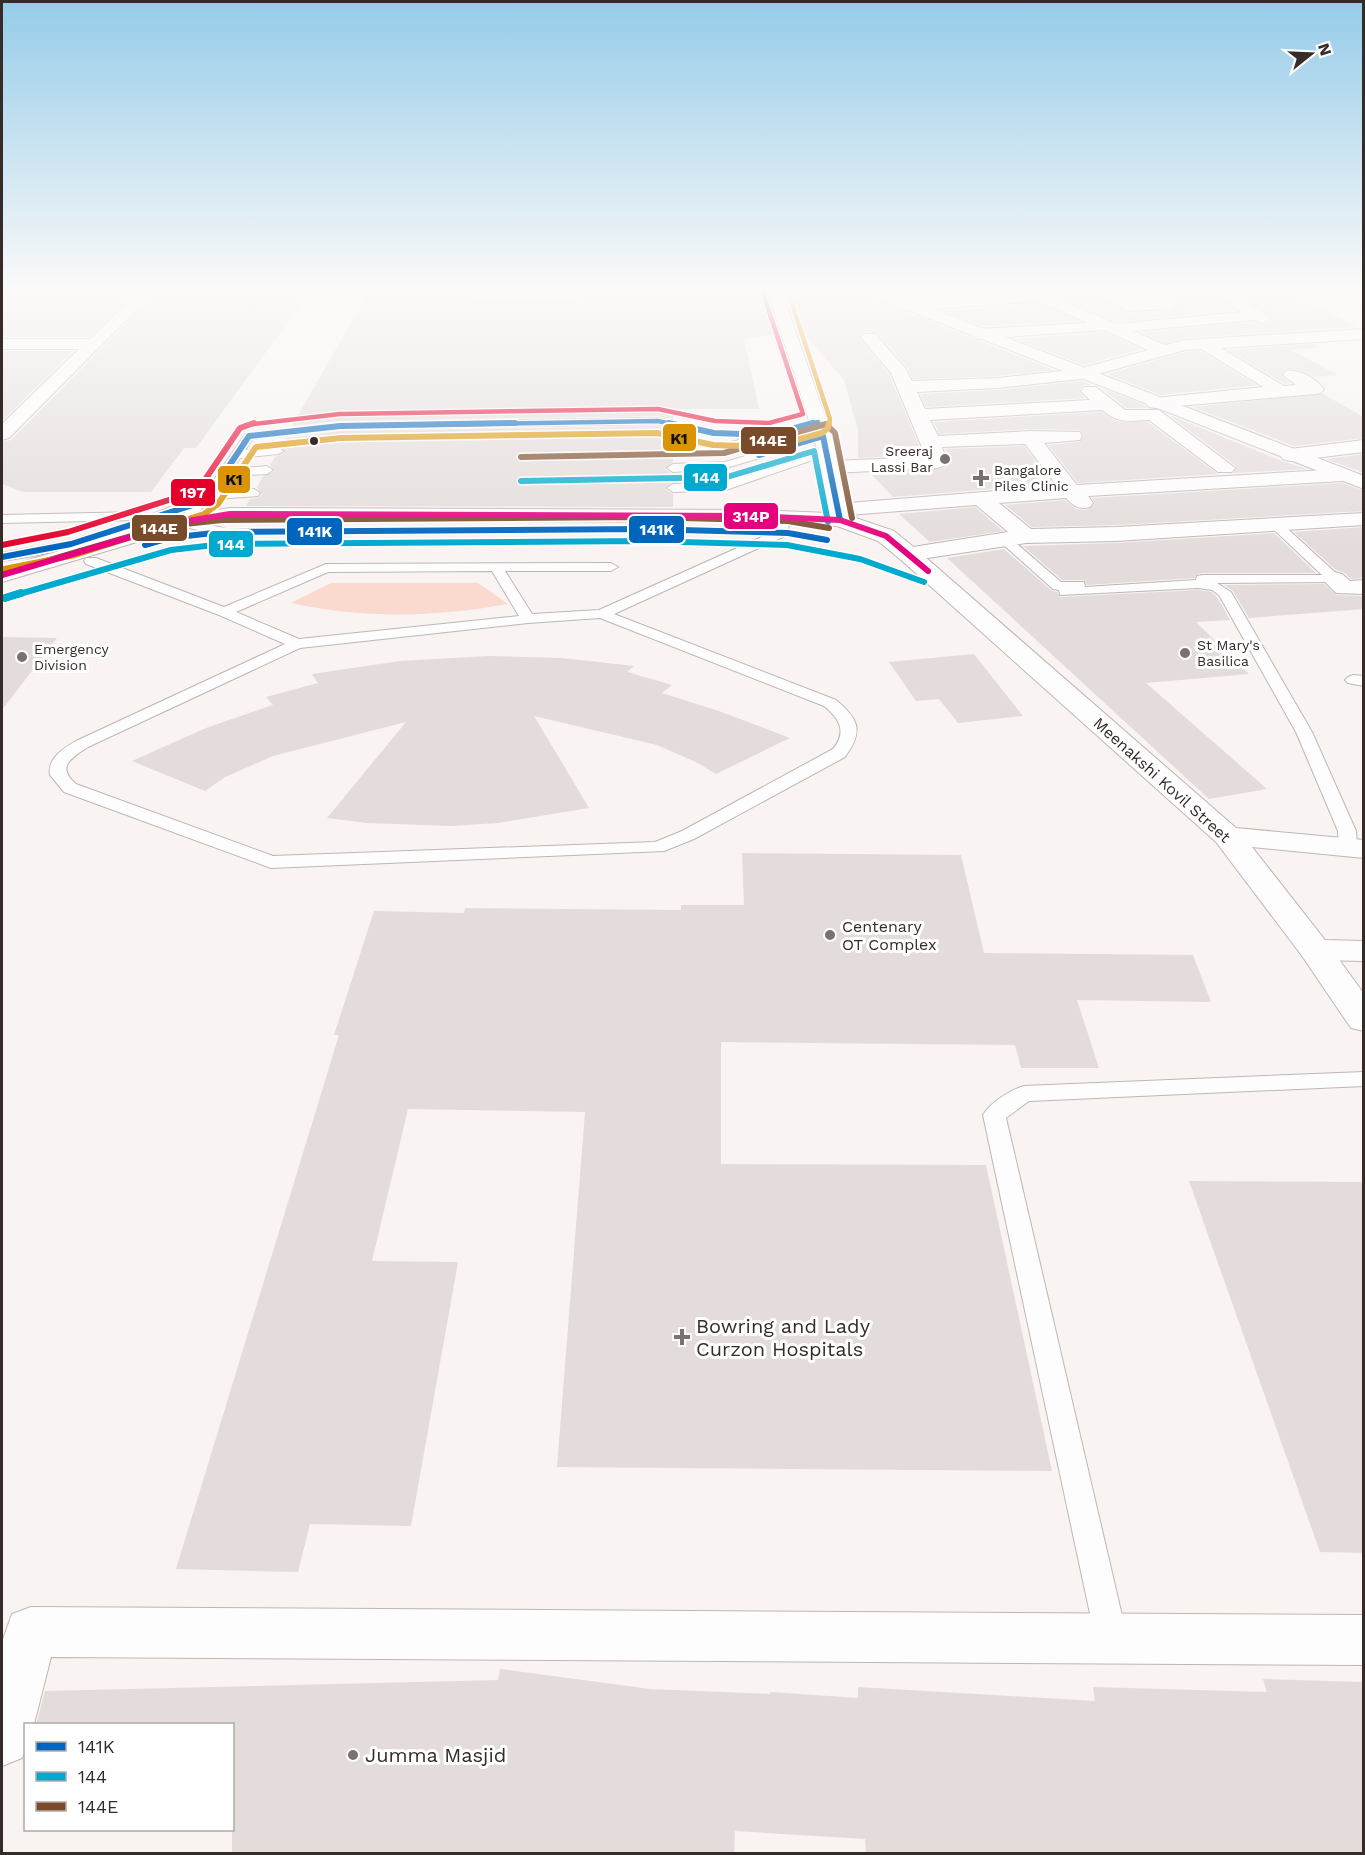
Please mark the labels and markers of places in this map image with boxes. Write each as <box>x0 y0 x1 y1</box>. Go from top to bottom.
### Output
unlabelled marker <box>308 435 320 447</box>
place label: Sreeraj Lassi Bar <box>871 443 933 475</box>
marker: Sreeraj Lassi Bar <box>938 452 952 466</box>
place label: Bangalore Piles Clinic <box>994 462 1069 494</box>
marker: Bangalore Piles Clinic <box>972 469 990 487</box>
place label: St Mary's Basilica <box>1197 637 1260 669</box>
place label: Emergency Division <box>34 641 109 673</box>
marker: St Mary's Basilica <box>1178 646 1192 660</box>
marker: Emergency Division <box>15 650 29 664</box>
place label: Centenary OT Complex <box>842 917 937 954</box>
marker: Centenary OT Complex <box>823 928 837 942</box>
place label: Bowring and Lady Curzon Hospitals <box>696 1314 871 1361</box>
marker: Bowring and Lady Curzon Hospitals <box>673 1328 691 1346</box>
place label: Jumma Masjid <box>365 1743 506 1767</box>
marker: Jumma Masjid <box>346 1748 360 1762</box>

